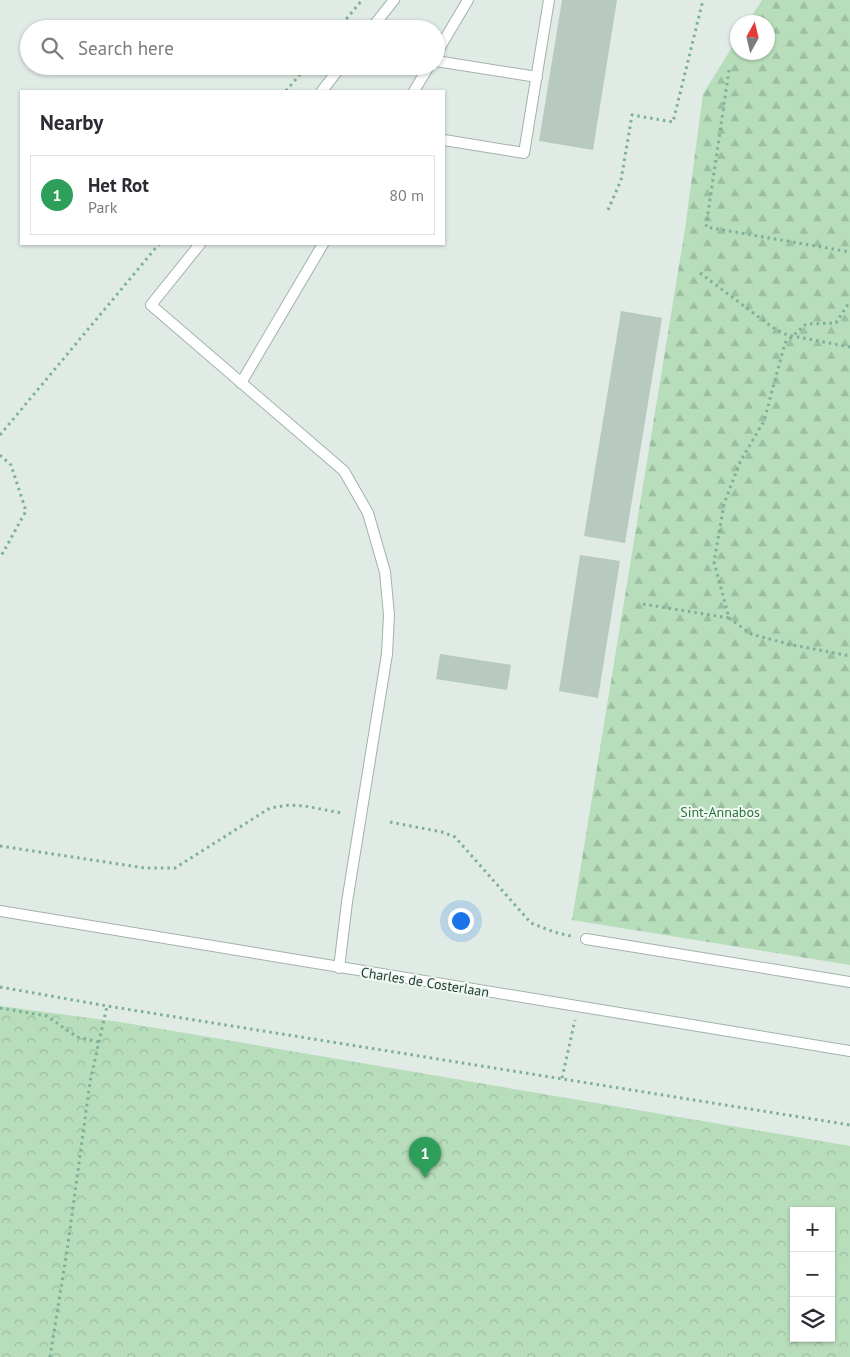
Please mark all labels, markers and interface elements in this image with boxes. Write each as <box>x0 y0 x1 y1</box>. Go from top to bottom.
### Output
north arrow <box>730 15 775 60</box>
search box <box>20 20 445 75</box>
icon: search <box>38 34 66 62</box>
text: Search here <box>78 36 174 60</box>
text: Nearby <box>40 109 103 136</box>
text: Het Rot <box>88 173 149 197</box>
text: 1 <box>52 185 62 205</box>
text: 80 m <box>389 185 424 205</box>
text: Park <box>88 197 117 217</box>
park label: Sint-Annabos <box>680 803 760 821</box>
your location <box>448 908 474 934</box>
street label: Charles de Costerlaan <box>360 963 490 1001</box>
pin: 1 <box>409 1137 441 1178</box>
map controls <box>790 1207 835 1342</box>
button: + <box>790 1207 835 1252</box>
button: − <box>790 1252 835 1297</box>
button: layers <box>790 1297 835 1342</box>

